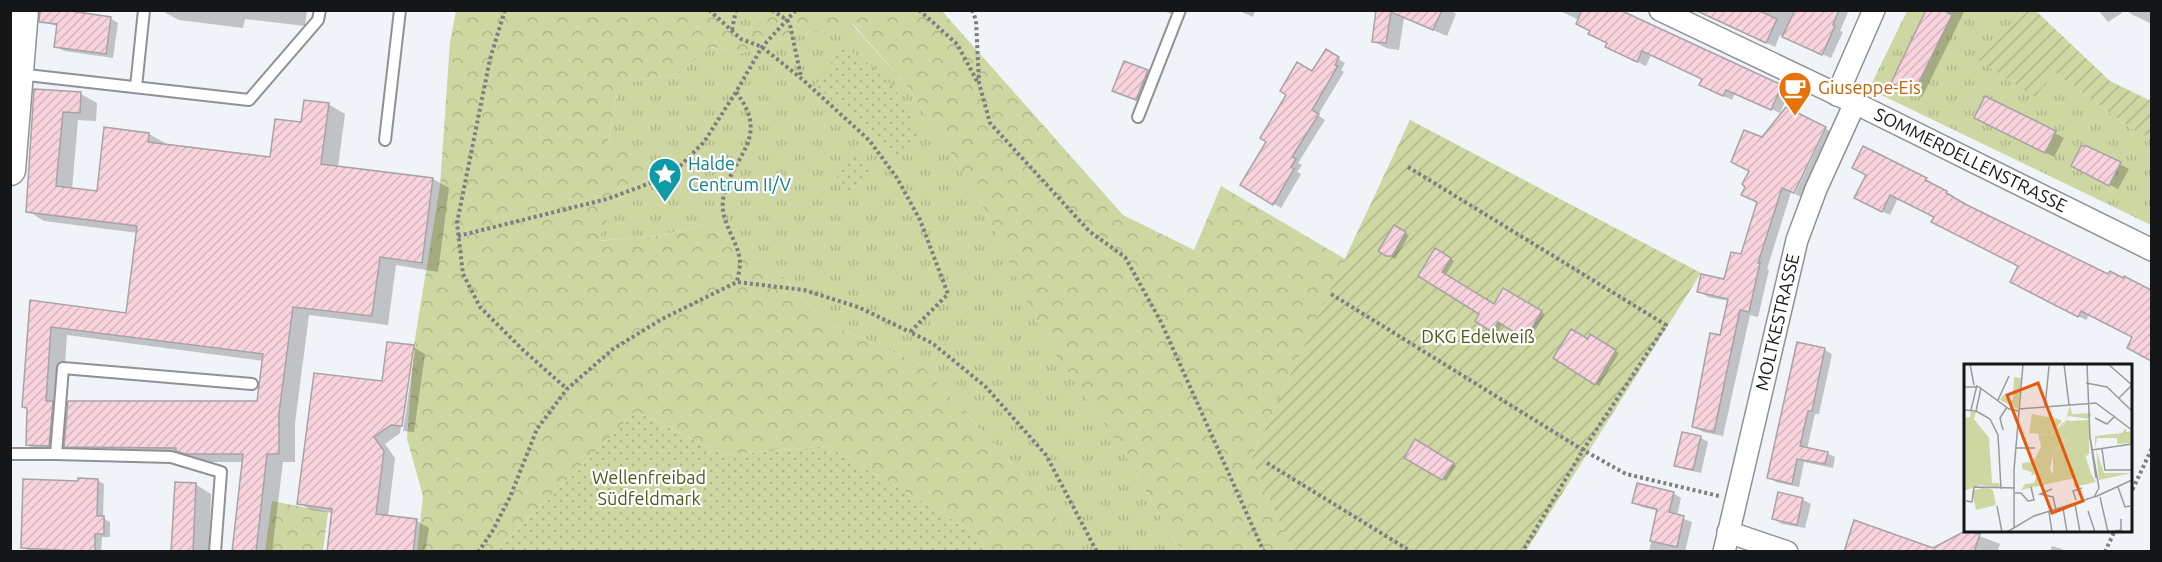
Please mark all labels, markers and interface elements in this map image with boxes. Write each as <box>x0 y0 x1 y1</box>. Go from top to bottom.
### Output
cafe icon: Giuseppe-Eis <box>1777 70 1813 117</box>
place label: Giuseppe-Eis <box>1818 77 1921 97</box>
street label: SOMMERDELLENSTRASSE <box>1871 103 2071 215</box>
place label: Halde Centrum II/V <box>688 153 792 194</box>
place icon: Halde Centrum II/V <box>647 156 683 203</box>
street label: MOLTKESTRASSE <box>1751 251 1803 393</box>
park label: DKG Edelweiß <box>1421 326 1535 346</box>
inset map <box>1964 364 2132 532</box>
park label: Wellenfreibad Südfeldmark <box>592 467 706 508</box>

